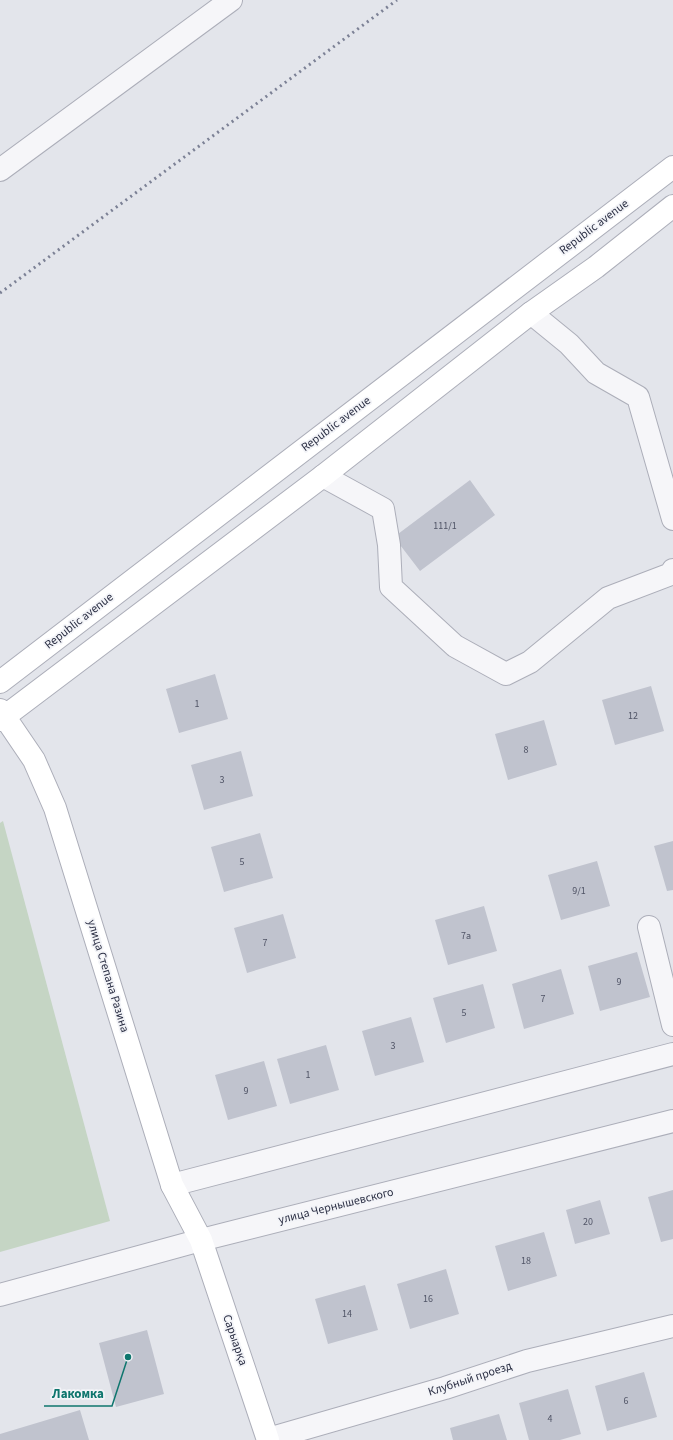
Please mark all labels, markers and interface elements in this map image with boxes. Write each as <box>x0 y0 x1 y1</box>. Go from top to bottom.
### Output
street label: Republic avenue <box>556 195 632 259</box>
street label: Republic avenue <box>298 392 374 456</box>
house number: 111/1 <box>433 519 457 533</box>
street label: Republic avenue <box>41 589 117 653</box>
house number: 1 <box>195 697 200 711</box>
house number: 12 <box>628 709 638 723</box>
house number: 8 <box>524 743 529 757</box>
house number: 3 <box>220 773 225 787</box>
house number: 5 <box>240 855 245 869</box>
house number: 9/1 <box>572 884 586 898</box>
street label: улица Степана Разина <box>83 918 133 1034</box>
house number: 7а <box>461 929 471 943</box>
house number: 7 <box>263 936 268 950</box>
house number: 9 <box>617 975 622 989</box>
house number: 7 <box>541 992 546 1006</box>
house number: 5 <box>462 1006 467 1020</box>
house number: 3 <box>391 1039 396 1053</box>
house number: 1 <box>306 1068 311 1082</box>
house number: 9 <box>244 1084 249 1098</box>
street label: улица Чернышевского <box>277 1183 395 1229</box>
house number: 20 <box>583 1215 593 1229</box>
house number: 18 <box>521 1254 531 1268</box>
house number: 16 <box>423 1292 433 1306</box>
house number: 14 <box>342 1307 352 1321</box>
street label: Сарыарқа <box>218 1312 252 1368</box>
street label: Клубный проезд <box>426 1357 515 1401</box>
callout: Лакомка <box>44 1381 112 1406</box>
text: Лакомка <box>51 1385 104 1403</box>
house number: 6 <box>624 1394 629 1408</box>
house number: 4 <box>548 1412 553 1426</box>

